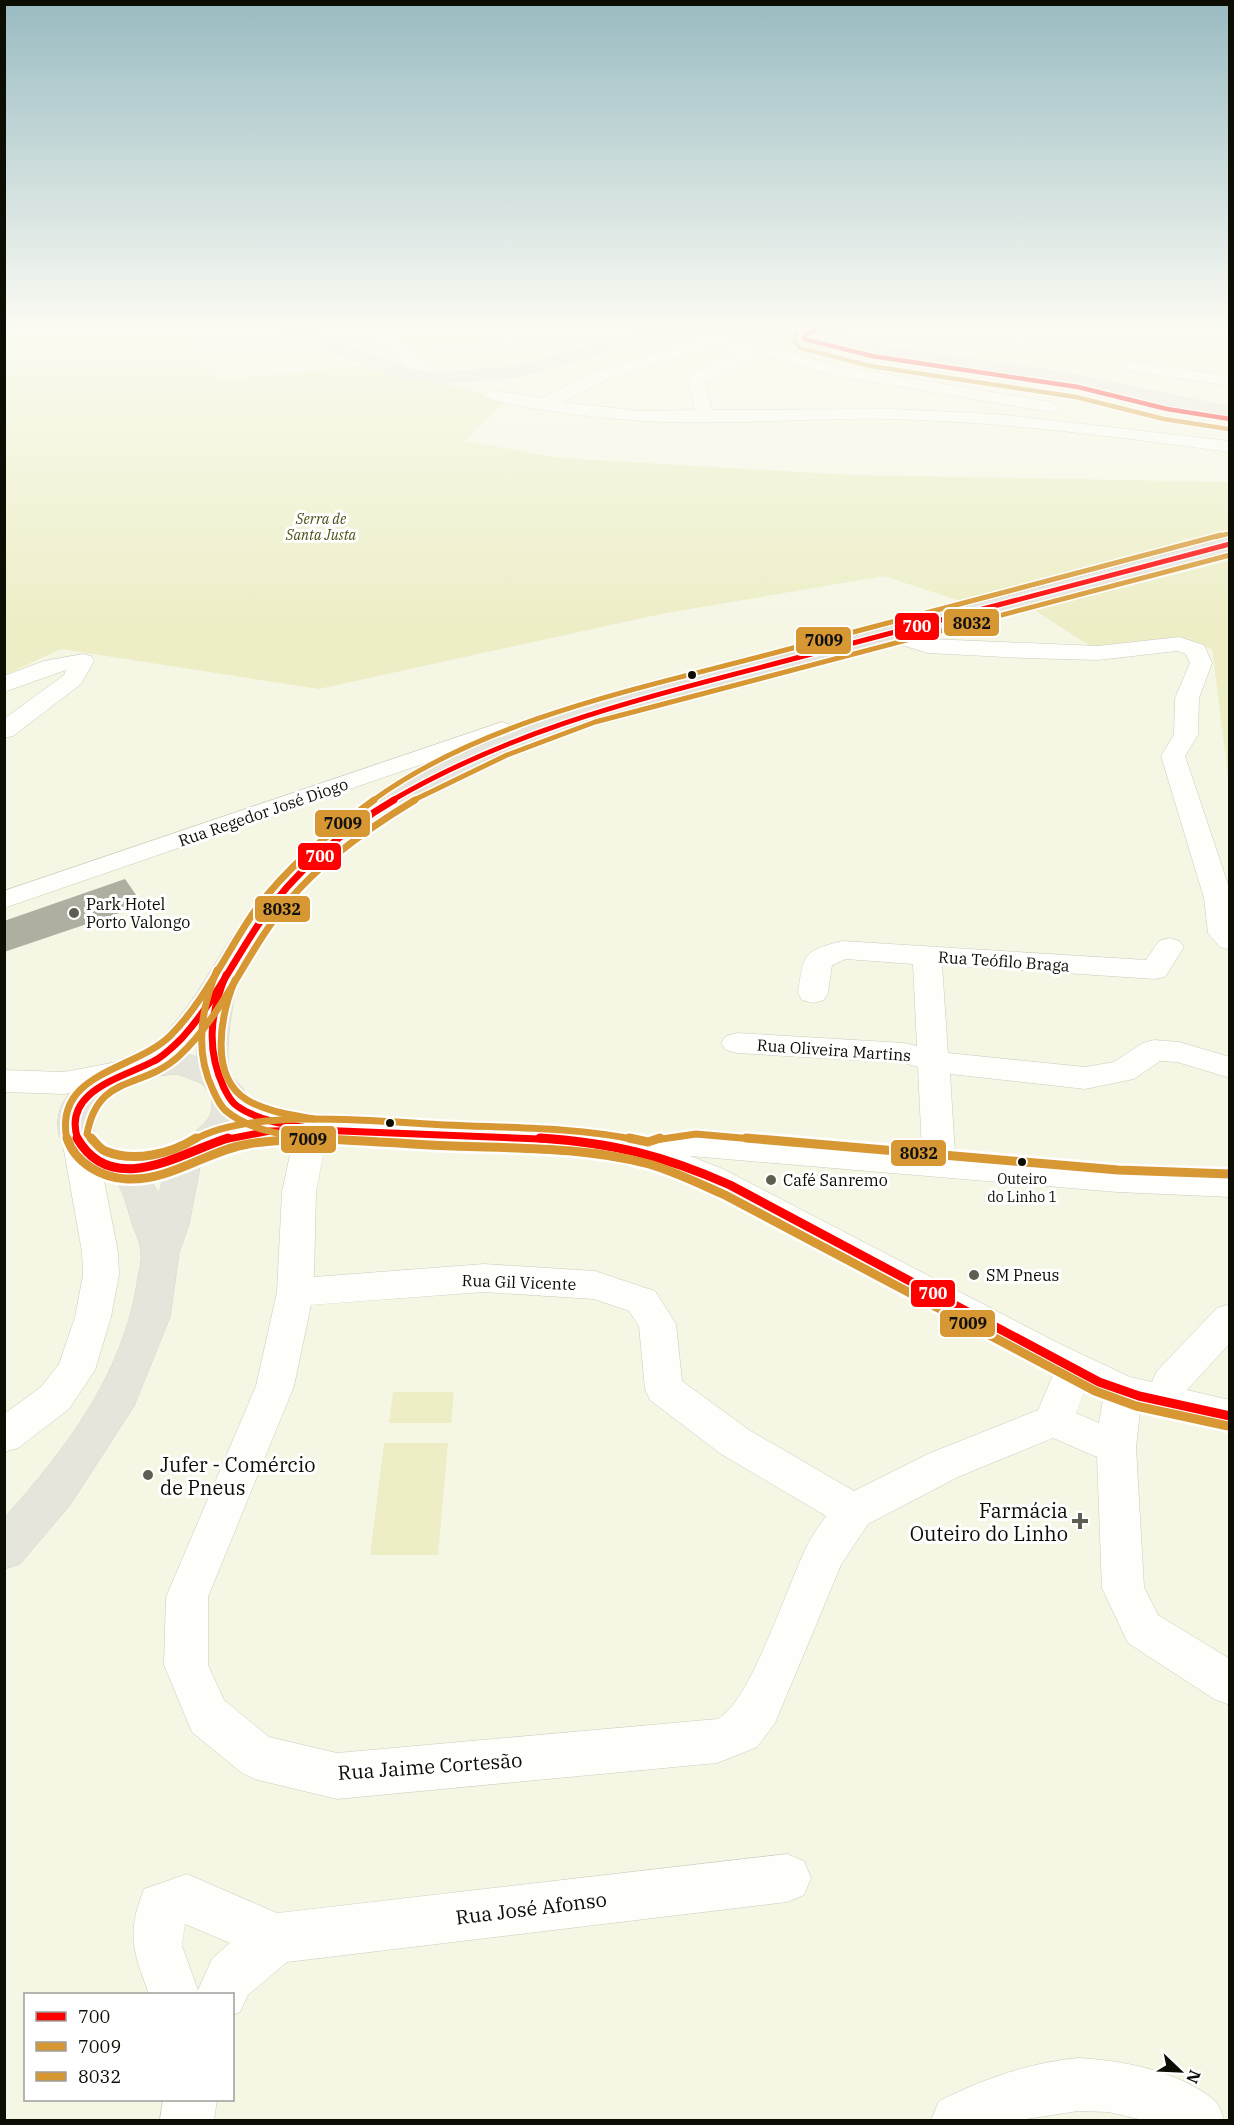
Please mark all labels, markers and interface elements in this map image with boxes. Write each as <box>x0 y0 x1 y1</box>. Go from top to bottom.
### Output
park label: Serra de Santa Justa <box>285 510 357 544</box>
line badge: 8032 <box>943 608 1000 637</box>
line badge: 700 <box>894 612 940 641</box>
text: 8032 <box>953 613 991 633</box>
text: 700 <box>903 616 932 636</box>
line badge: 7009 <box>795 626 852 655</box>
text: 7009 <box>805 630 843 650</box>
unlabelled marker <box>686 669 698 681</box>
street label: Rua Regedor José Diogo <box>175 774 351 850</box>
line badge: 7009 <box>314 809 371 838</box>
text: 7009 <box>324 813 362 833</box>
line badge: 700 <box>297 842 342 871</box>
text: 700 <box>306 846 335 866</box>
place label: Park Hotel Porto Valongo <box>86 894 190 932</box>
line badge: 8032 <box>254 895 311 923</box>
text: 8032 <box>263 899 301 919</box>
marker: Park Hotel Porto Valongo <box>67 906 81 920</box>
street label: Rua Teófilo Braga <box>938 946 1071 976</box>
street label: Rua Oliveira Martins <box>756 1035 912 1065</box>
unlabelled marker <box>384 1117 396 1129</box>
line badge: 7009 <box>280 1125 337 1154</box>
text: 7009 <box>289 1129 327 1149</box>
line badge: 8032 <box>890 1139 947 1167</box>
text: 8032 <box>900 1143 938 1163</box>
marker: Outeiro do Linho 1 <box>1016 1156 1028 1168</box>
place label: Café Sanremo <box>783 1170 888 1190</box>
place label: Outeiro do Linho 1 <box>987 1170 1057 1206</box>
marker: Café Sanremo <box>764 1173 778 1187</box>
place label: SM Pneus <box>986 1265 1059 1285</box>
marker: SM Pneus <box>967 1268 981 1282</box>
street label: Rua Gil Vicente <box>461 1270 577 1294</box>
line badge: 700 <box>910 1279 956 1308</box>
text: 700 <box>919 1283 948 1303</box>
line badge: 7009 <box>939 1309 996 1338</box>
text: 7009 <box>949 1313 987 1333</box>
place label: Jufer - Comércio de Pneus <box>160 1451 315 1501</box>
marker: Jufer - Comércio de Pneus <box>141 1468 155 1482</box>
place label: Farmácia Outeiro do Linho <box>910 1497 1068 1547</box>
marker: Farmácia Outeiro do Linho <box>1073 1514 1087 1528</box>
street label: Rua Jaime Cortesão <box>337 1746 523 1786</box>
street label: Rua José Afonso <box>454 1885 608 1931</box>
legend <box>24 1993 234 2101</box>
text: 700 <box>78 2005 110 2028</box>
text: 7009 <box>78 2035 121 2058</box>
north arrow <box>1150 2041 1210 2101</box>
text: 8032 <box>78 2065 121 2088</box>
text: N <box>1182 2067 1205 2087</box>

